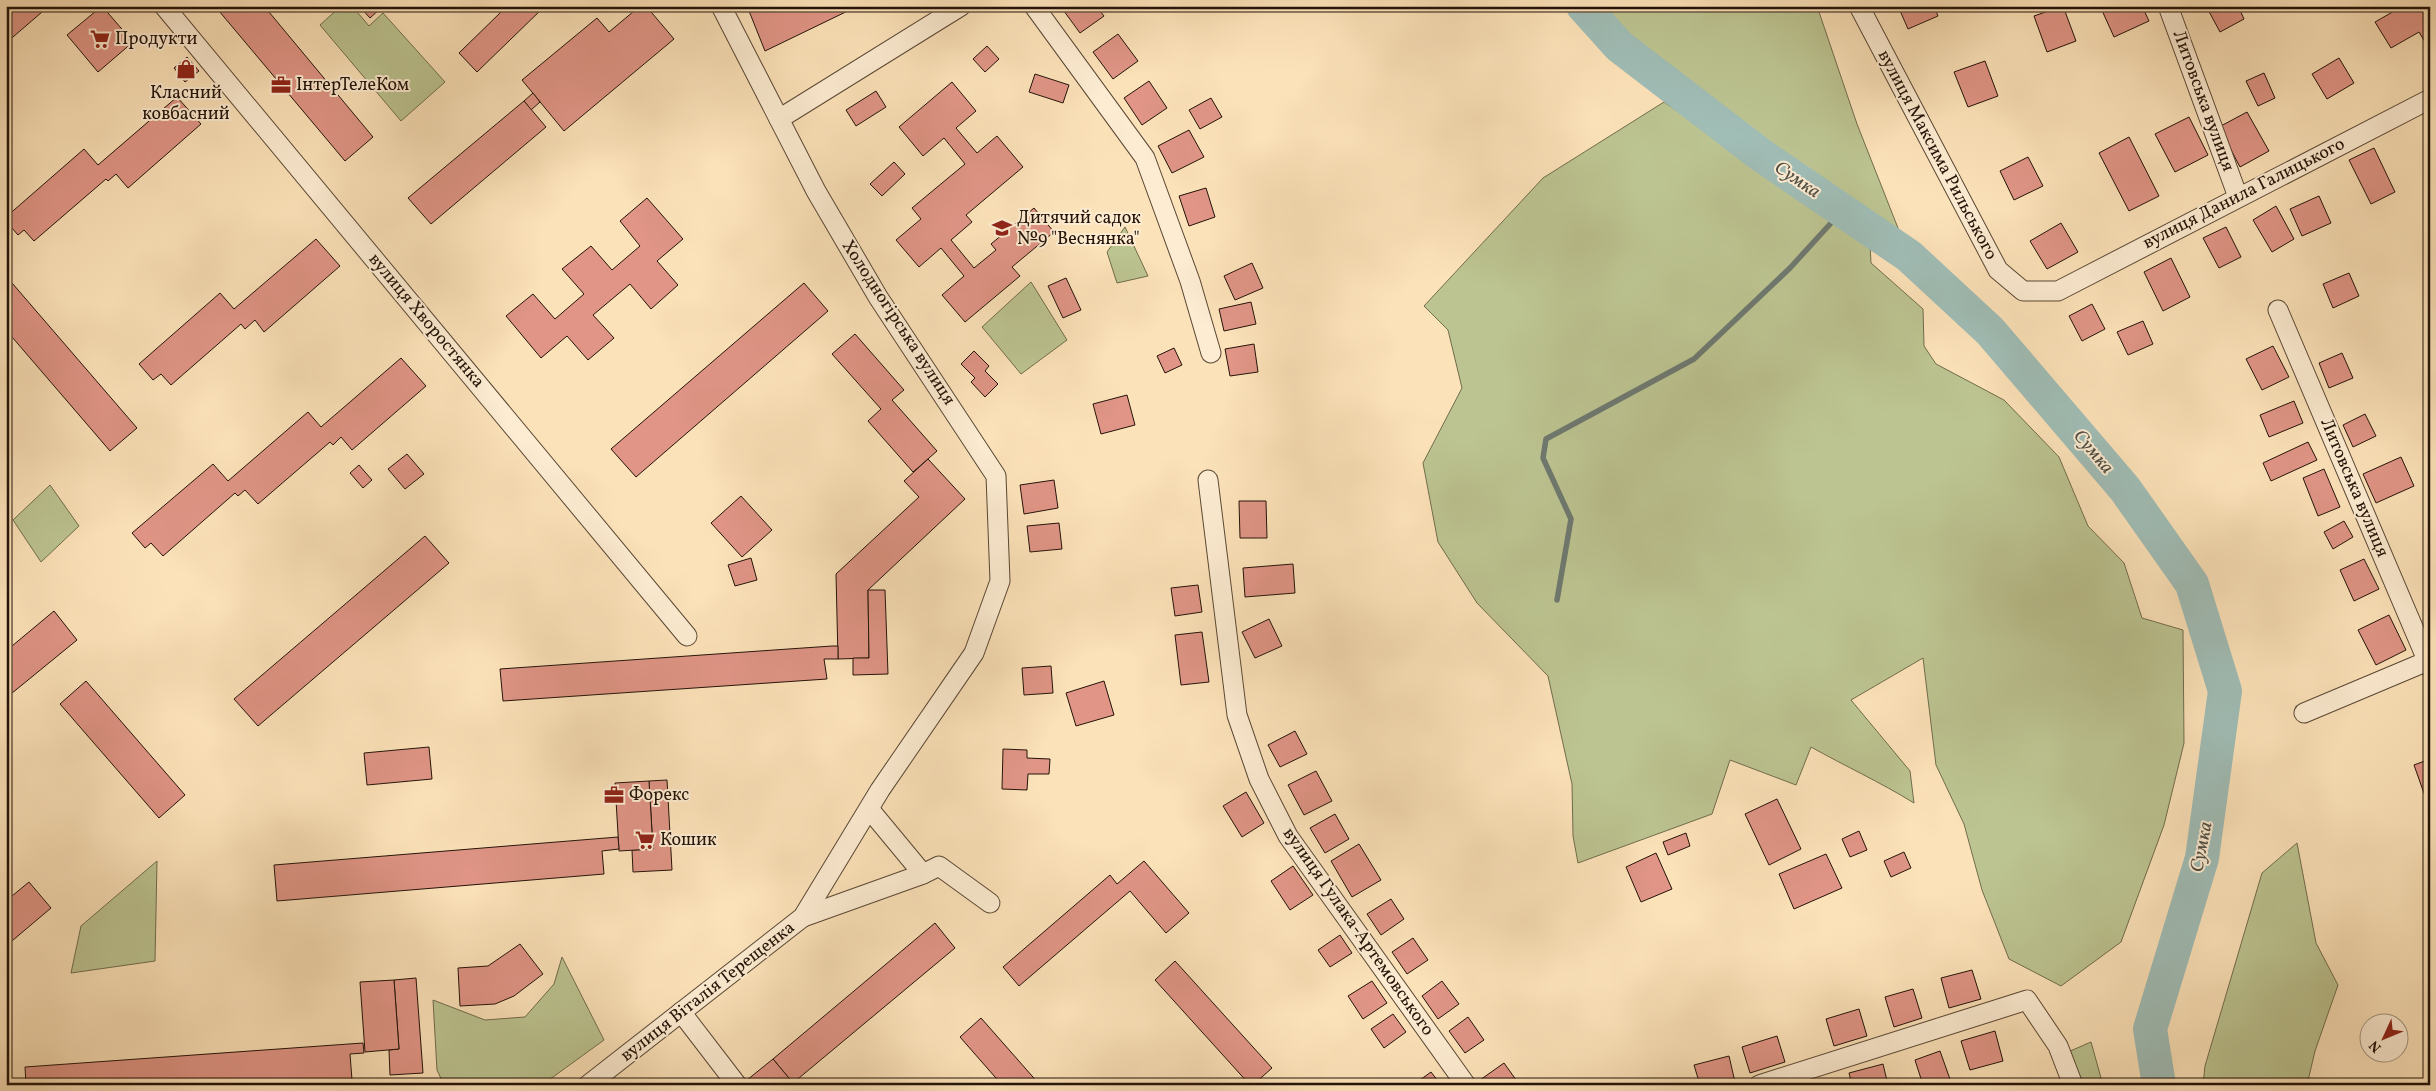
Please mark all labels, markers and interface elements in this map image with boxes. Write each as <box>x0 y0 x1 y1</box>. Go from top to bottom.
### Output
place label: Продукти <box>115 27 198 52</box>
street label: Литовська вулиця <box>2166 27 2240 175</box>
supermarket icon: Продукти <box>89 28 111 50</box>
street label: вулиця Максима Рильського <box>1871 46 2003 264</box>
shop icon: Класний ковбасний <box>175 58 197 80</box>
place label: ІнтерТелеКом <box>296 73 409 98</box>
office icon: ІнтерТелеКом <box>270 74 292 96</box>
place label: Класний ковбасний <box>142 81 230 127</box>
street label: вулиця Данила Галицького <box>2139 132 2349 256</box>
water label: Сумка <box>1769 155 1825 205</box>
place label: Дитячий садок №9 "Веснянка" <box>1017 206 1141 252</box>
school or university icon: Дитячий садок №9 "Веснянка" <box>991 217 1013 239</box>
street label: Холодногірська вулиця <box>835 236 961 410</box>
street label: вулиця Хворостянка <box>362 248 490 394</box>
street label: Литовська вулиця <box>2313 415 2395 561</box>
water label: Сумка <box>2067 424 2119 480</box>
place label: Форекс <box>629 783 689 808</box>
office icon: Форекс <box>603 784 625 806</box>
water label: Сумка <box>2184 820 2220 874</box>
street label: вулиця Гулака-Артемовського <box>1276 823 1440 1041</box>
place label: Кошик <box>660 828 717 853</box>
supermarket icon: Кошик <box>634 829 656 851</box>
street label: вулиця Віталія Терещенка <box>615 916 801 1068</box>
north arrow <box>2358 1014 2408 1064</box>
text: N <box>2365 1036 2386 1056</box>

